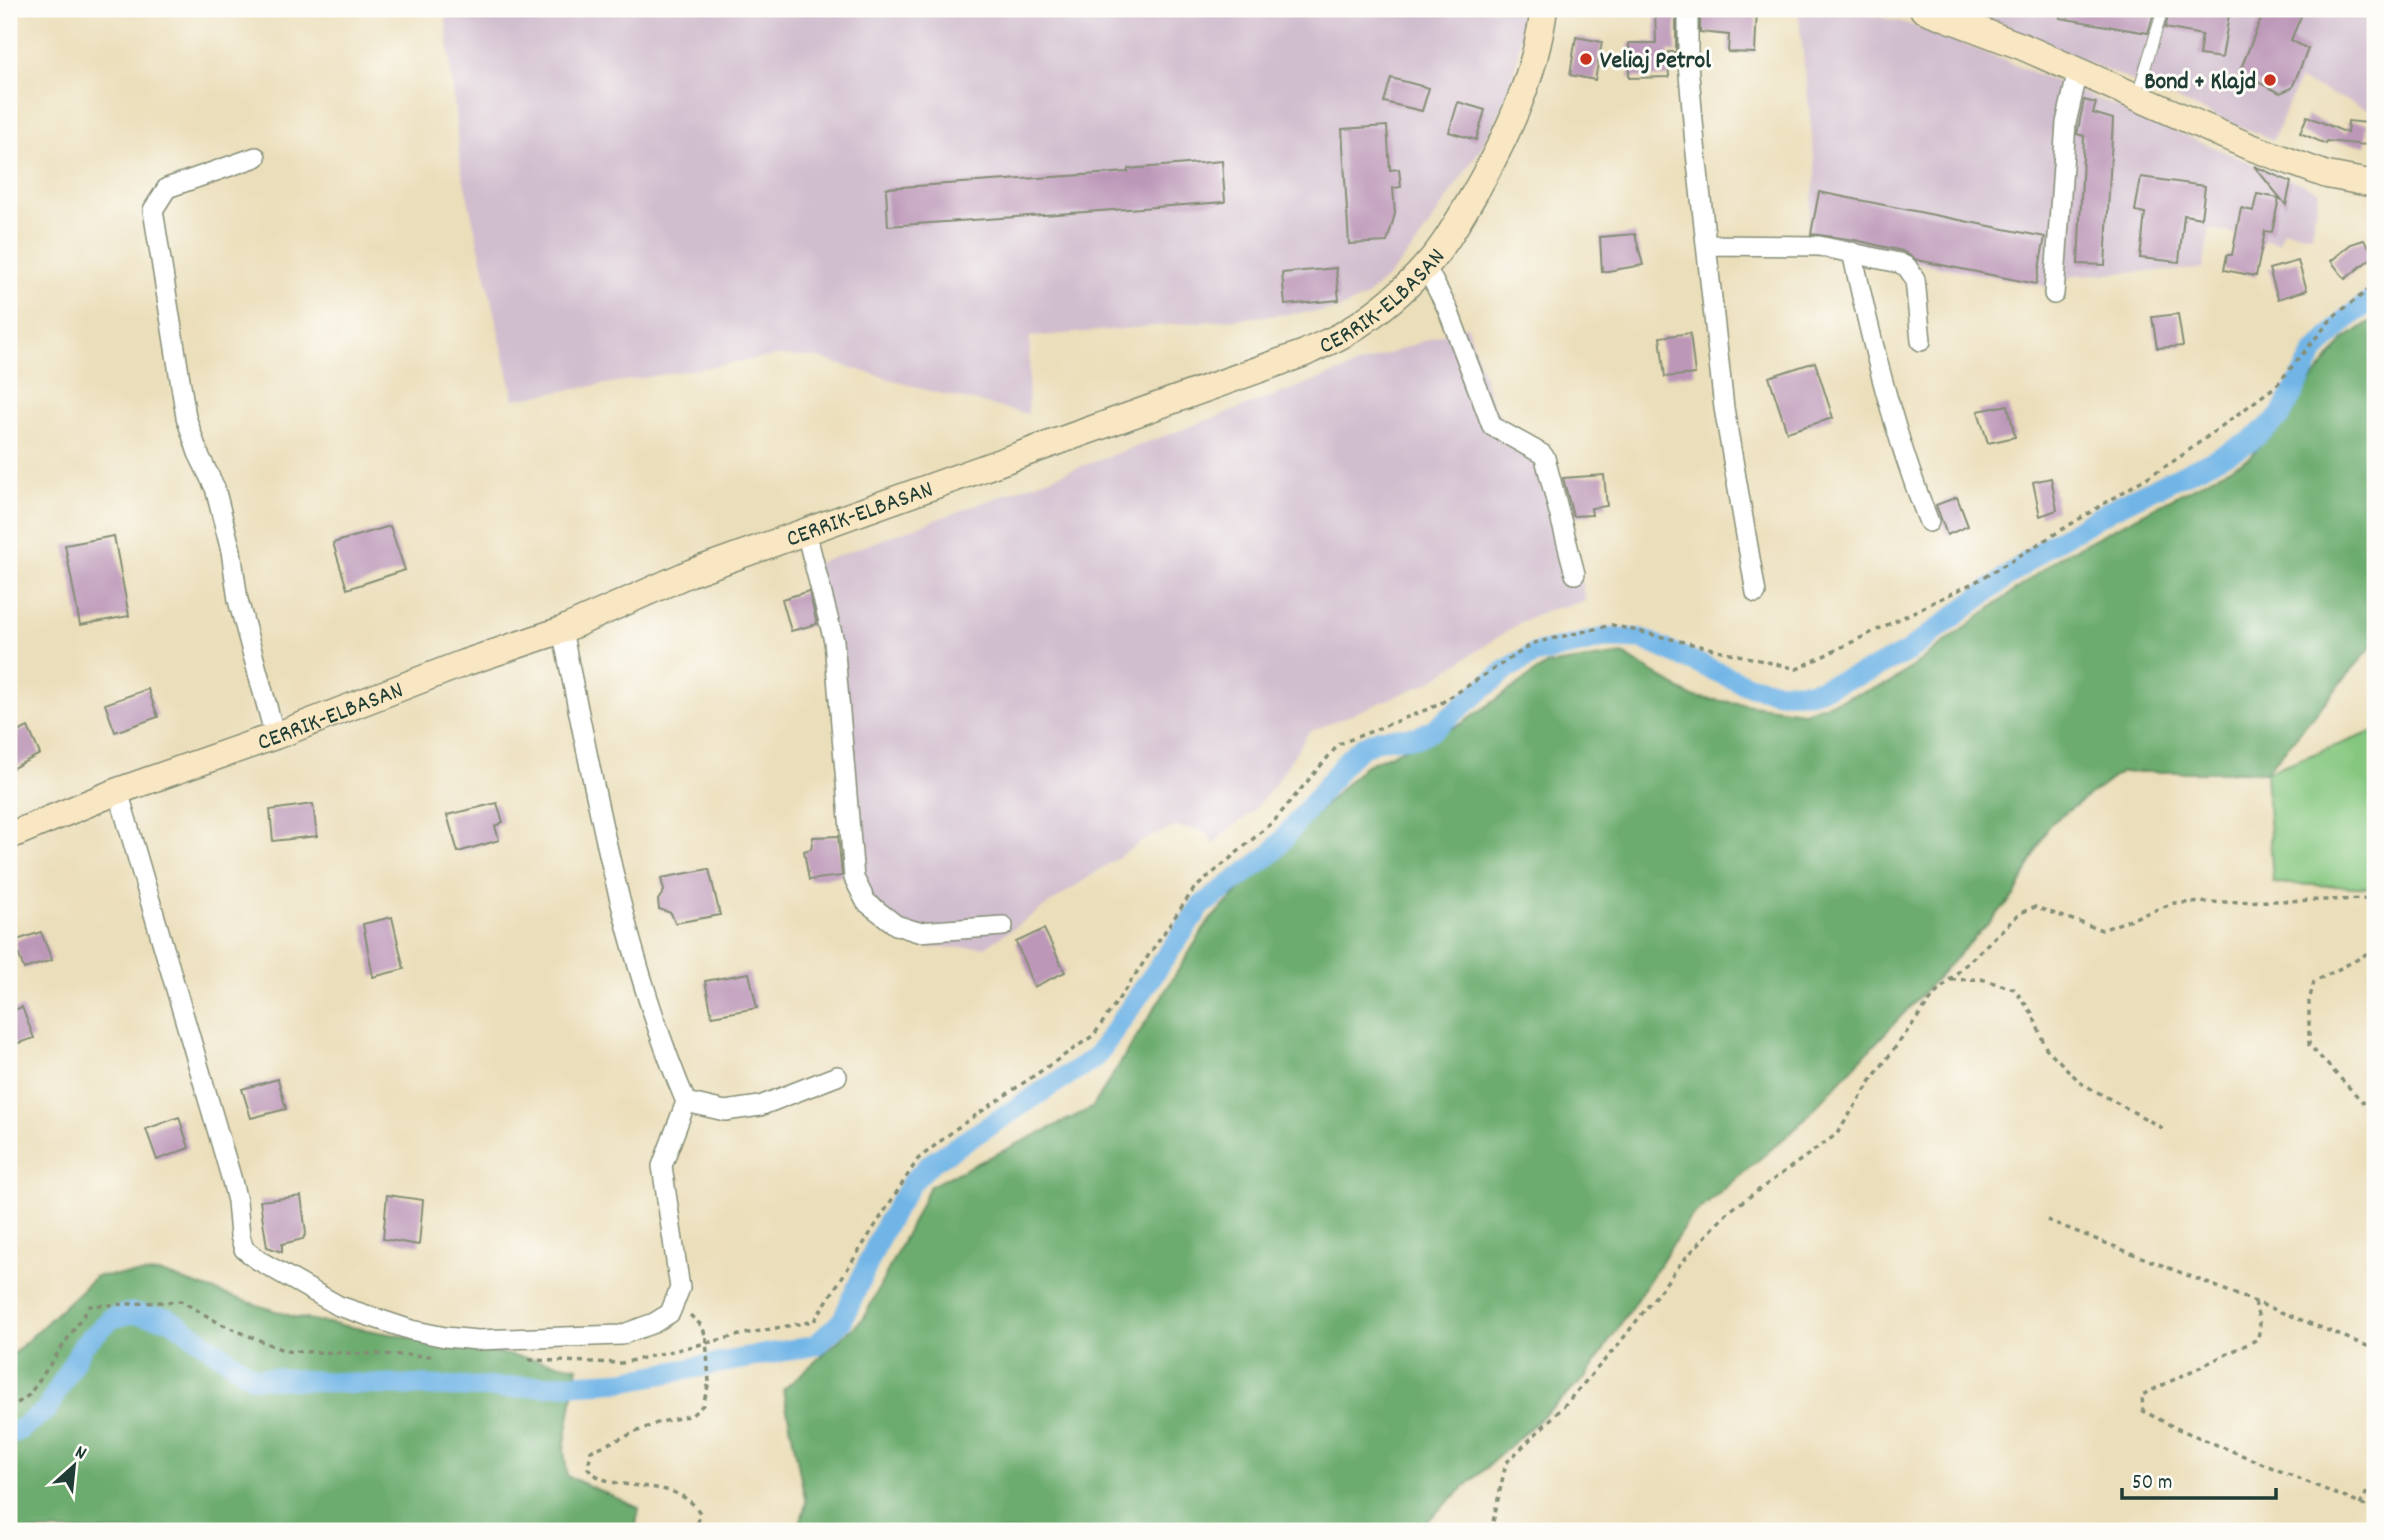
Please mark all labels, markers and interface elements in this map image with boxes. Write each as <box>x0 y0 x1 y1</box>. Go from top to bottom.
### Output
place label: Veliaj Petrol <box>1600 45 1711 79</box>
marker: Veliaj Petrol <box>1578 51 1594 67</box>
place label: Bond + Klajd <box>2144 66 2256 100</box>
marker: Bond + Klajd <box>2262 72 2278 88</box>
street label: CERRIK-ELBASAN <box>1314 242 1454 364</box>
street label: CERRIK-ELBASAN <box>782 473 938 557</box>
street label: CERRIK-ELBASAN <box>253 674 409 761</box>
north arrow <box>38 1432 108 1502</box>
text: N <box>70 1440 90 1468</box>
scale bar <box>2122 1456 2276 1500</box>
text: 50 m <box>2132 1469 2172 1499</box>

